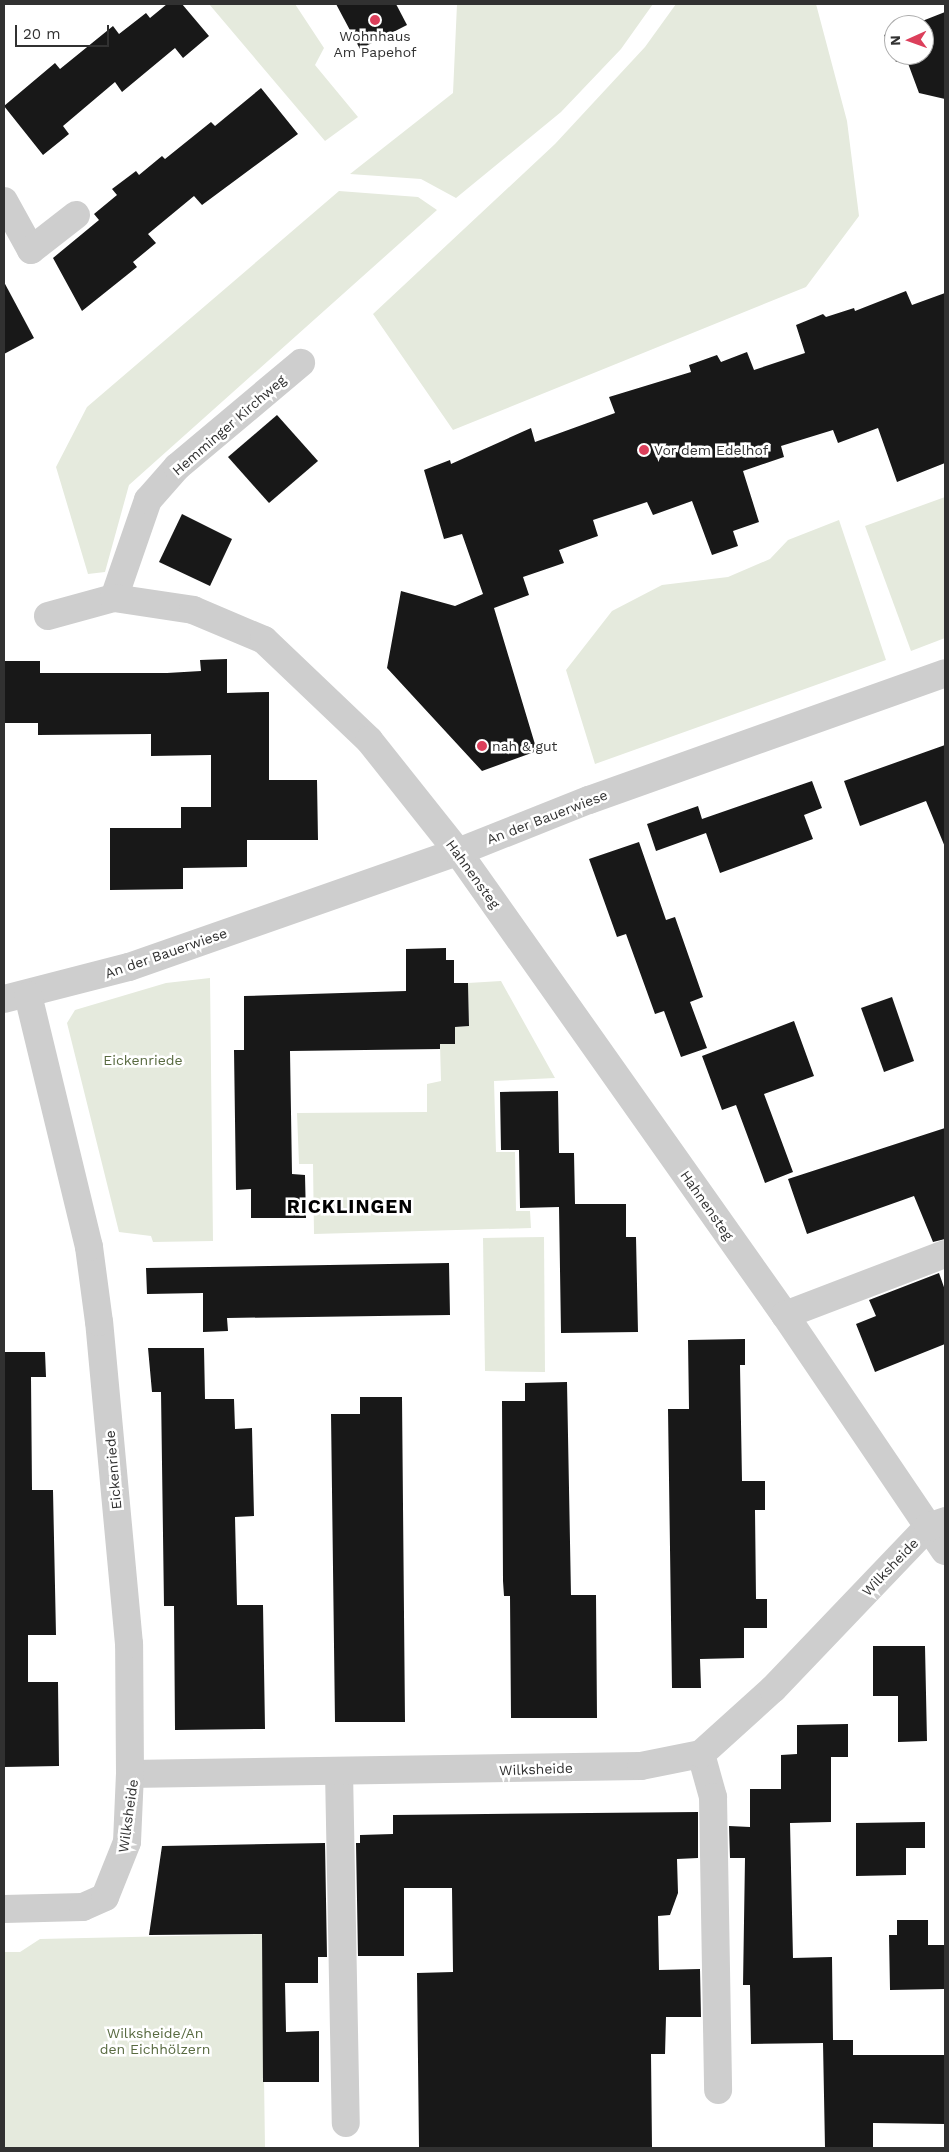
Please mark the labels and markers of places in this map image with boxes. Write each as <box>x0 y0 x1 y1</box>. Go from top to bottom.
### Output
marker: Wohnhaus Am Papehof <box>369 14 381 26</box>
place label: Wohnhaus Am Papehof <box>333 28 417 60</box>
place label: Vor dem Edelhof <box>654 442 769 458</box>
marker: Vor dem Edelhof <box>638 444 650 456</box>
place label: nah & gut <box>492 738 557 754</box>
marker: nah & gut <box>476 740 488 752</box>

